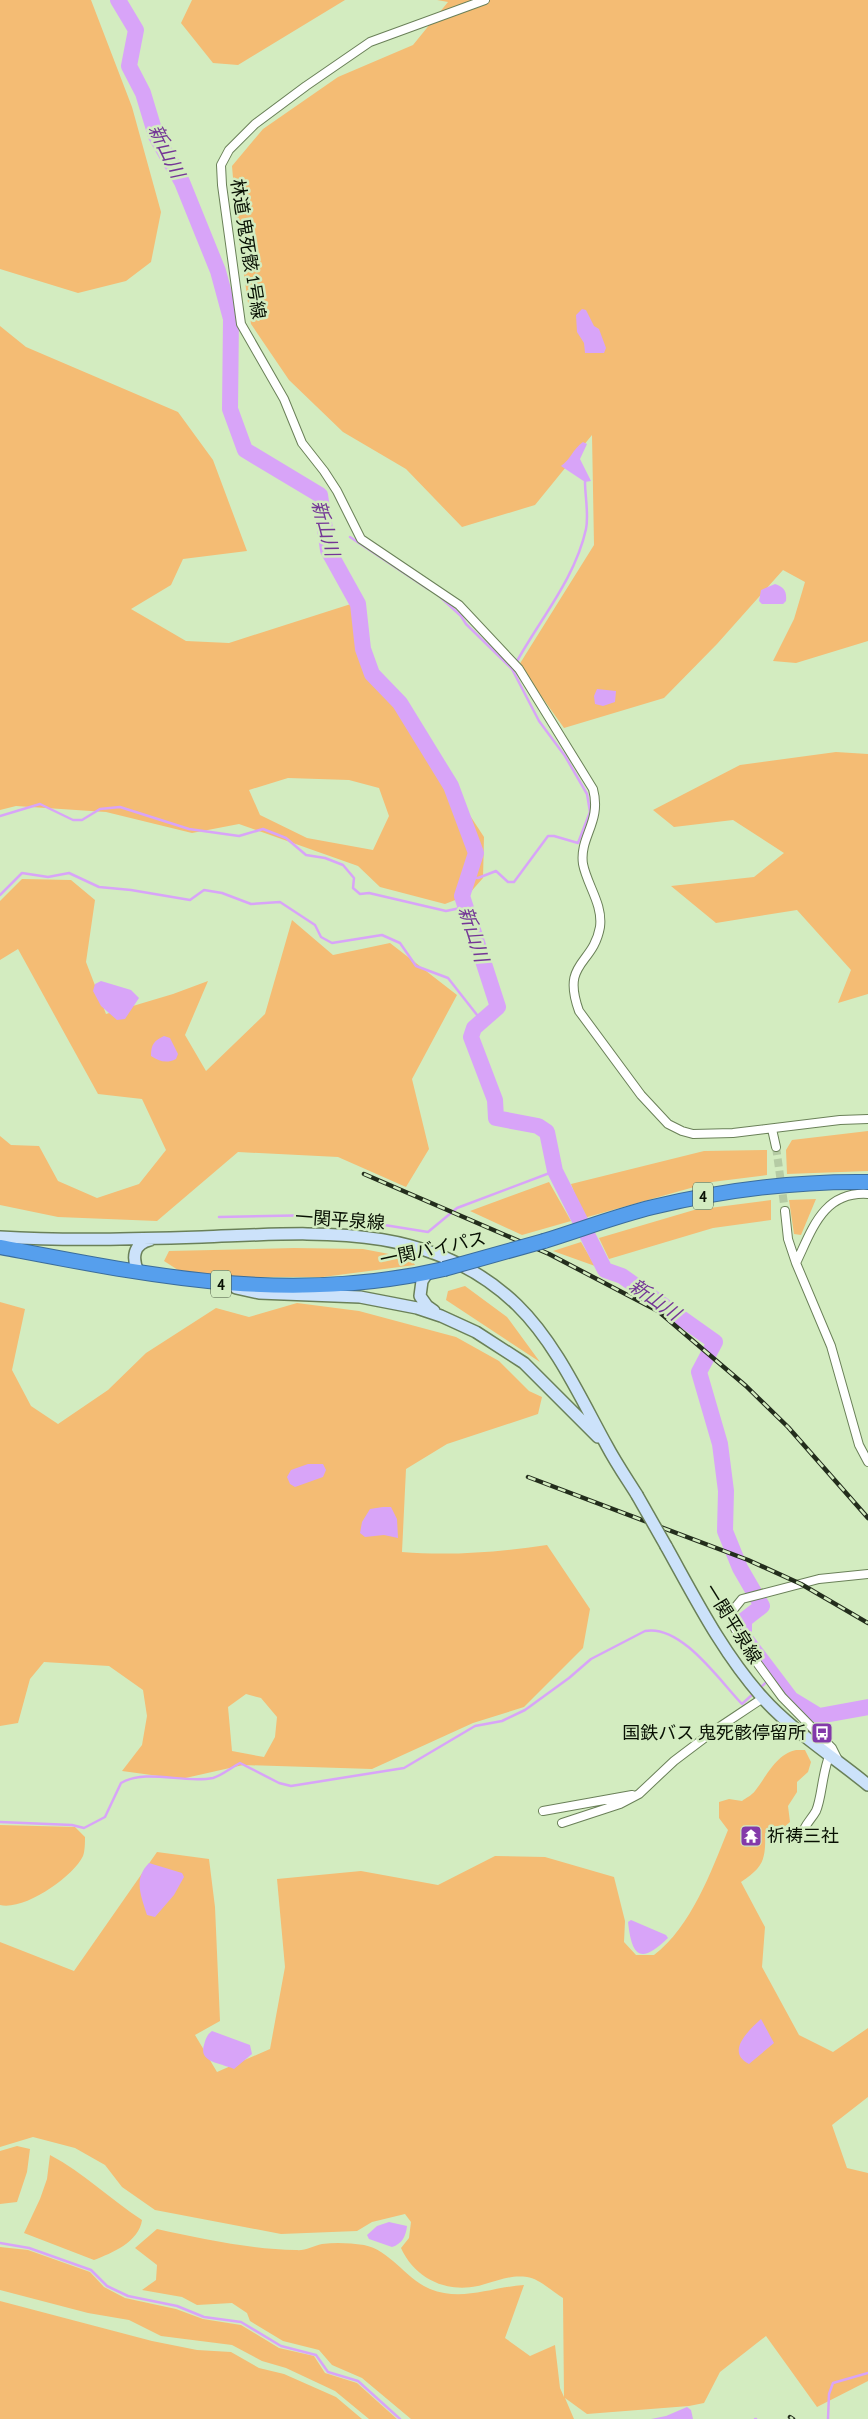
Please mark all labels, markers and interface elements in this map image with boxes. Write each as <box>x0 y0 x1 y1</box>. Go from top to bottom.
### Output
water label: 新山川 <box>144 120 191 184</box>
street label: 林道 鬼死骸 1号線 <box>226 177 271 321</box>
water label: 新山川 <box>307 497 345 561</box>
water label: 新山川 <box>454 903 495 967</box>
road number: 4 <box>693 1182 713 1210</box>
street label: 一関平泉線 <box>294 1205 386 1234</box>
street label: 一関バイパス <box>378 1226 488 1271</box>
road number: 4 <box>211 1270 231 1298</box>
water label: 新山川 <box>625 1273 687 1326</box>
street label: 一関平泉線 <box>700 1579 767 1668</box>
place label: 国鉄バス 鬼死骸停留所 <box>622 1721 806 1744</box>
bus stop icon: 国鉄バス 鬼死骸停留所 <box>810 1721 834 1745</box>
temple icon: 祈祷三社 <box>739 1824 763 1848</box>
place label: 祈祷三社 <box>767 1824 839 1847</box>

